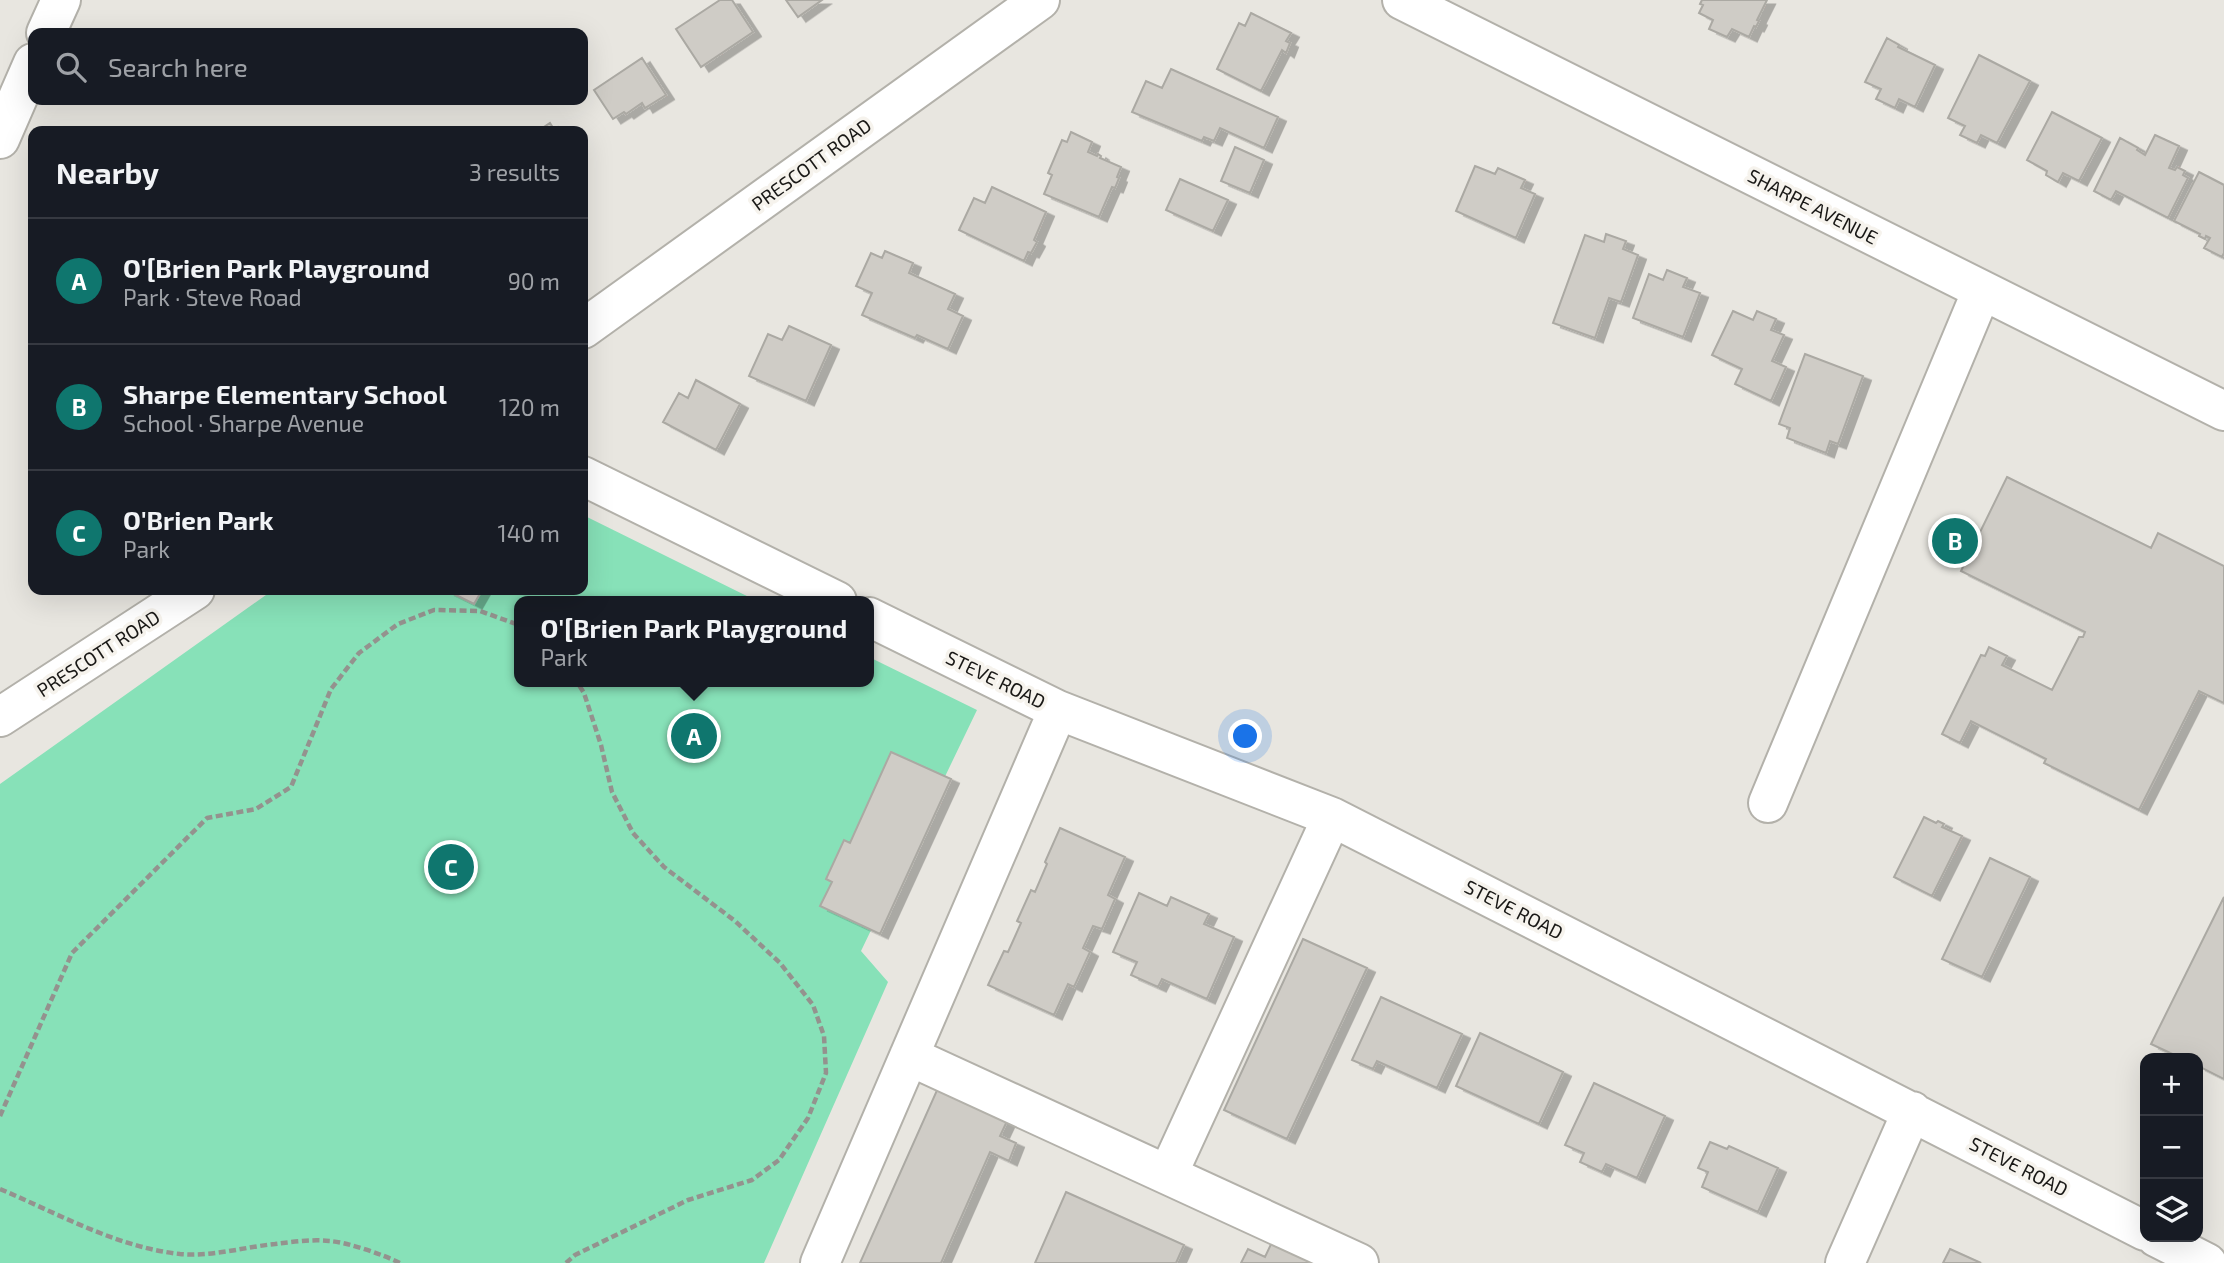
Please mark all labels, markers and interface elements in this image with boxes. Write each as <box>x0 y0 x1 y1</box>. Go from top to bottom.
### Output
search box <box>28 28 588 105</box>
icon: search <box>52 48 90 86</box>
text: Search here <box>108 51 248 82</box>
street label: PRESCOTT ROAD <box>747 113 875 215</box>
text: Nearby <box>56 154 159 190</box>
text: 3 results <box>469 158 560 186</box>
street label: SHARPE AVENUE <box>1744 163 1882 249</box>
text: O'[Brien Park Playground <box>123 252 430 283</box>
text: A <box>71 267 87 295</box>
text: 90 m <box>508 267 560 295</box>
text: Park · Steve Road <box>123 283 302 311</box>
text: Sharpe Elementary School <box>123 378 447 409</box>
text: B <box>72 393 86 421</box>
text: 120 m <box>499 393 560 421</box>
text: School · Sharpe Avenue <box>123 409 364 437</box>
text: O'Brien Park <box>123 504 274 535</box>
pin: B <box>1932 515 1978 567</box>
text: C <box>72 519 86 547</box>
text: 140 m <box>498 519 560 547</box>
text: Park <box>123 535 170 563</box>
popup <box>514 596 874 687</box>
street label: PRESCOTT ROAD <box>32 605 164 701</box>
text: O'[Brien Park Playground <box>541 612 847 643</box>
text: Park <box>541 643 588 671</box>
street label: STEVE ROAD <box>943 645 1049 713</box>
pin: A <box>671 710 717 762</box>
your location <box>1228 719 1262 753</box>
pin: C <box>428 841 474 893</box>
street label: STEVE ROAD <box>1461 874 1567 944</box>
map controls <box>2140 1053 2203 1242</box>
button: + <box>2140 1053 2203 1116</box>
button: − <box>2140 1116 2203 1179</box>
street label: STEVE ROAD <box>1966 1131 2072 1201</box>
button: layers <box>2140 1179 2203 1242</box>

